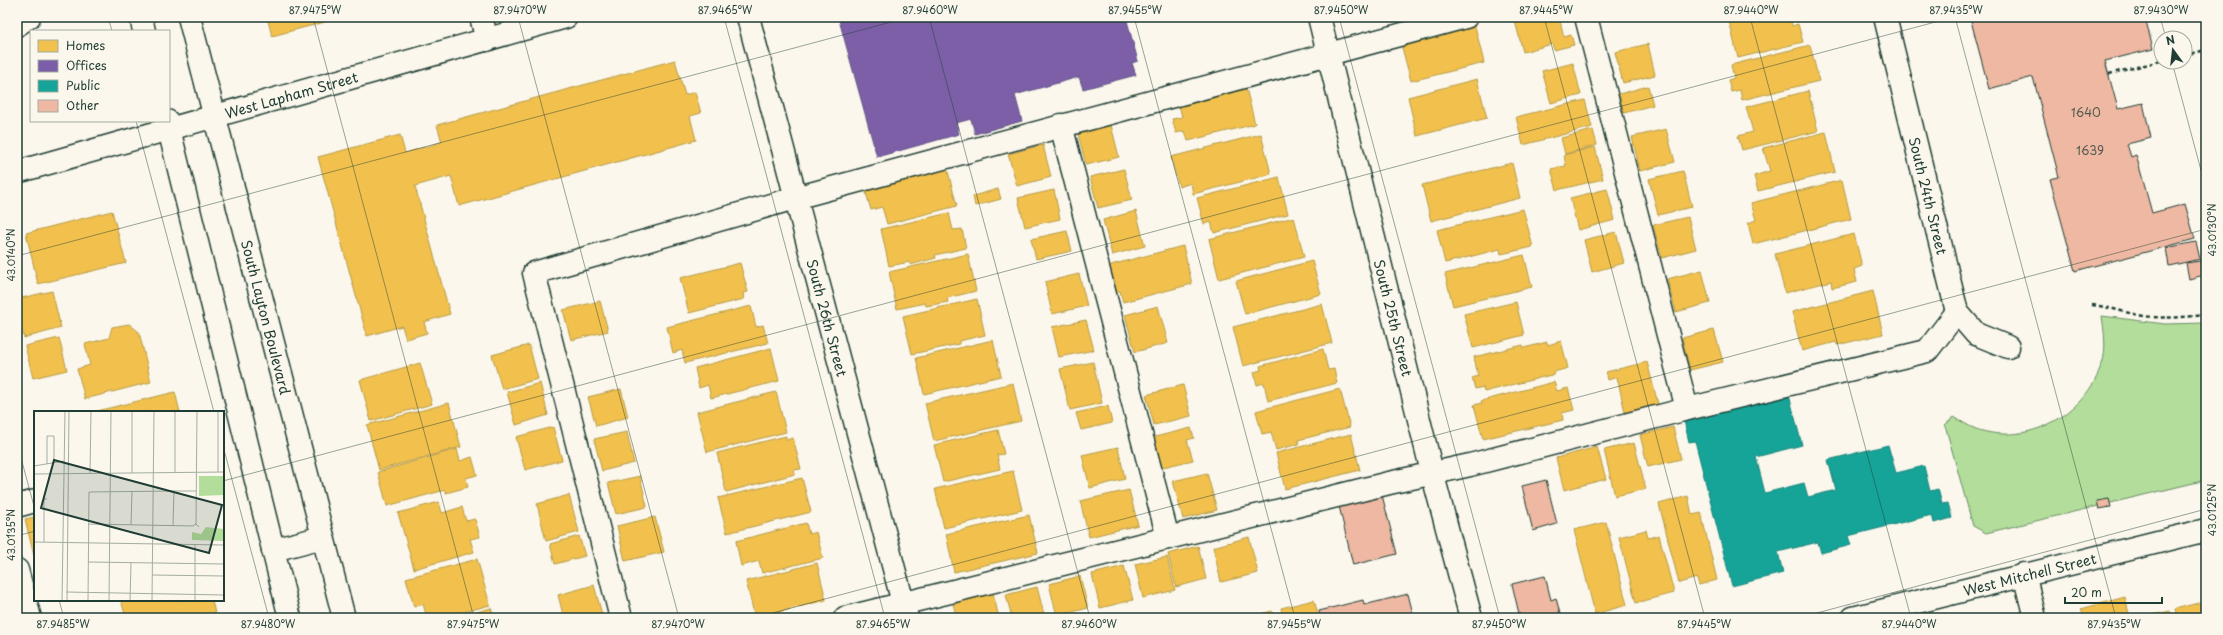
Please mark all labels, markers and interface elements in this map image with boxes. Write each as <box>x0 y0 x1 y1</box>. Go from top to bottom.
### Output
text: 87.9475°W <box>289 2 342 17</box>
text: 87.9470°W <box>493 2 548 17</box>
text: 87.9465°W <box>698 2 753 17</box>
text: 87.9460°W <box>902 2 959 17</box>
text: 87.9455°W <box>1108 2 1163 17</box>
text: 87.9450°W <box>1314 2 1369 17</box>
text: 87.9445°W <box>1519 2 1574 17</box>
text: 87.9440°W <box>1723 2 1779 17</box>
text: 87.9435°W <box>1929 2 1984 17</box>
text: 87.9430°W <box>2134 2 2189 17</box>
legend <box>30 30 170 122</box>
north arrow <box>2153 30 2193 70</box>
text: N <box>2164 30 2177 49</box>
text: Homes <box>66 36 105 54</box>
text: Offices <box>66 56 107 74</box>
street label: West Lapham Street <box>222 66 361 123</box>
text: Public <box>66 76 100 94</box>
text: Other <box>66 96 99 114</box>
house number: 1640 <box>2071 103 2101 121</box>
street label: South 24th Street <box>1904 135 1953 257</box>
house number: 1639 <box>2076 141 2104 159</box>
text: 43.0130°N <box>2204 203 2219 257</box>
text: 43.0140°N <box>3 228 18 282</box>
street label: South Layton Boulevard <box>236 238 297 397</box>
street label: South 26th Street <box>802 257 853 379</box>
street label: South 25th Street <box>1369 257 1418 379</box>
inset map <box>34 411 224 601</box>
text: 43.0125°N <box>2204 484 2219 536</box>
text: 43.0135°N <box>3 509 18 561</box>
street label: West Mitchell Street <box>1961 547 2099 601</box>
scale bar <box>2065 579 2162 605</box>
text: 20 m <box>2071 583 2102 601</box>
text: 87.9485°W <box>36 616 91 631</box>
text: 87.9480°W <box>241 616 296 631</box>
text: 87.9475°W <box>447 616 500 631</box>
text: 87.9470°W <box>651 616 706 631</box>
text: 87.9465°W <box>856 616 911 631</box>
text: 87.9460°W <box>1061 616 1118 631</box>
text: 87.9455°W <box>1267 616 1322 631</box>
text: 87.9450°W <box>1472 616 1527 631</box>
text: 87.9445°W <box>1677 616 1732 631</box>
text: 87.9440°W <box>1881 616 1937 631</box>
text: 87.9435°W <box>2087 616 2142 631</box>

